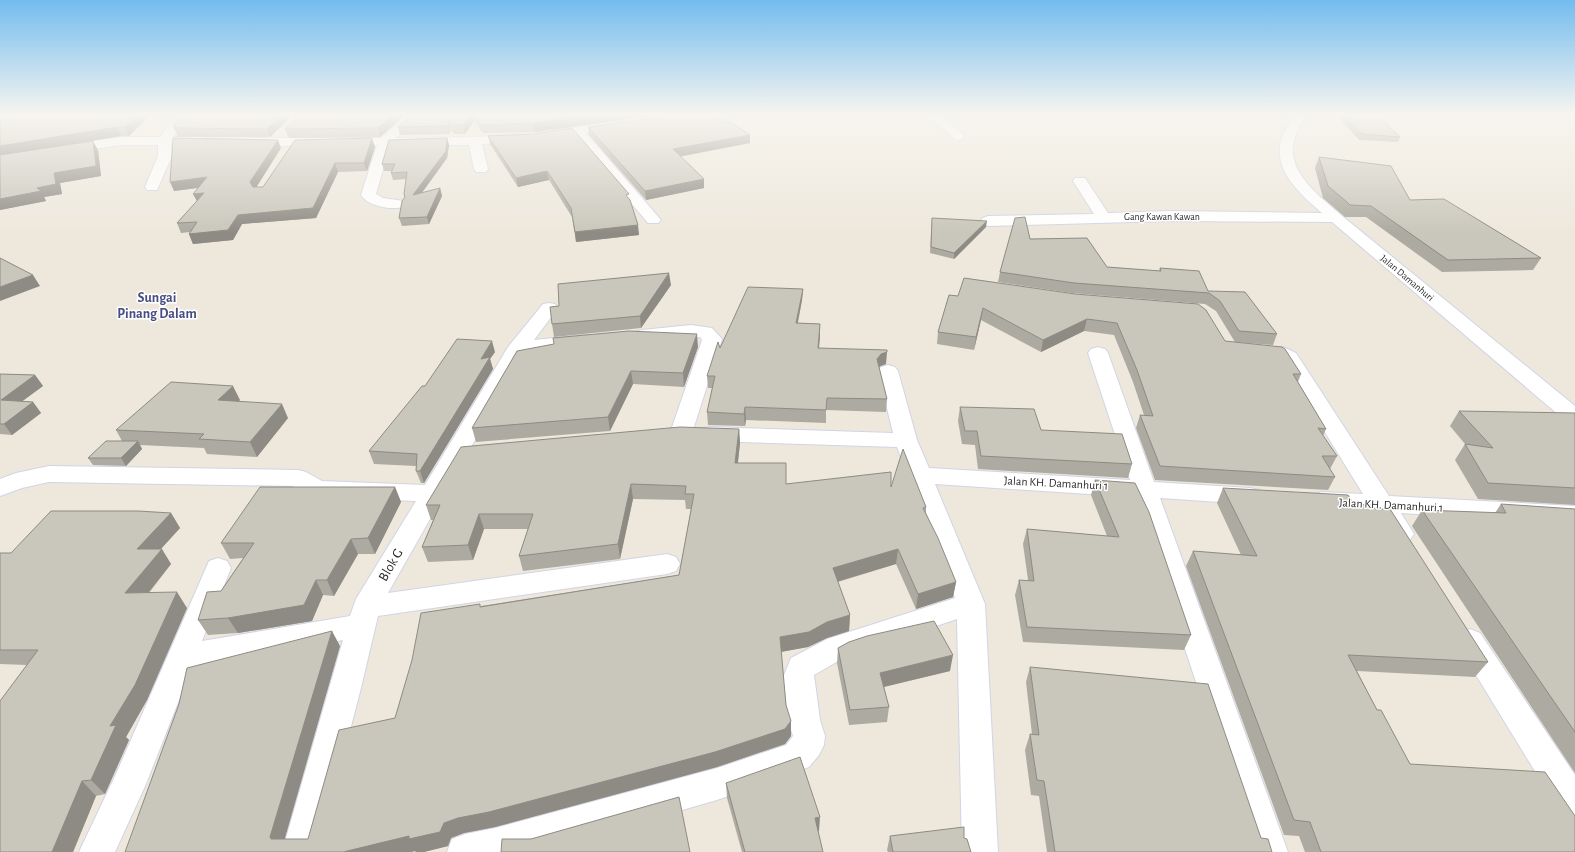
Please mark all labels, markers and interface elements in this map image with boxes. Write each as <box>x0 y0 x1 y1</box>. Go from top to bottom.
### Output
street label: Gang Kawan Kawan <box>1124 212 1200 222</box>
street label: Jalan Damanhuri <box>1379 253 1435 303</box>
district label: Sungai Pinang Dalam <box>117 291 197 321</box>
street label: Jalan KH. Damanhuri 1 <box>1004 474 1108 492</box>
street label: Jalan KH. Damanhuri 1 <box>1339 496 1443 514</box>
street label: Blok G <box>376 546 406 584</box>

